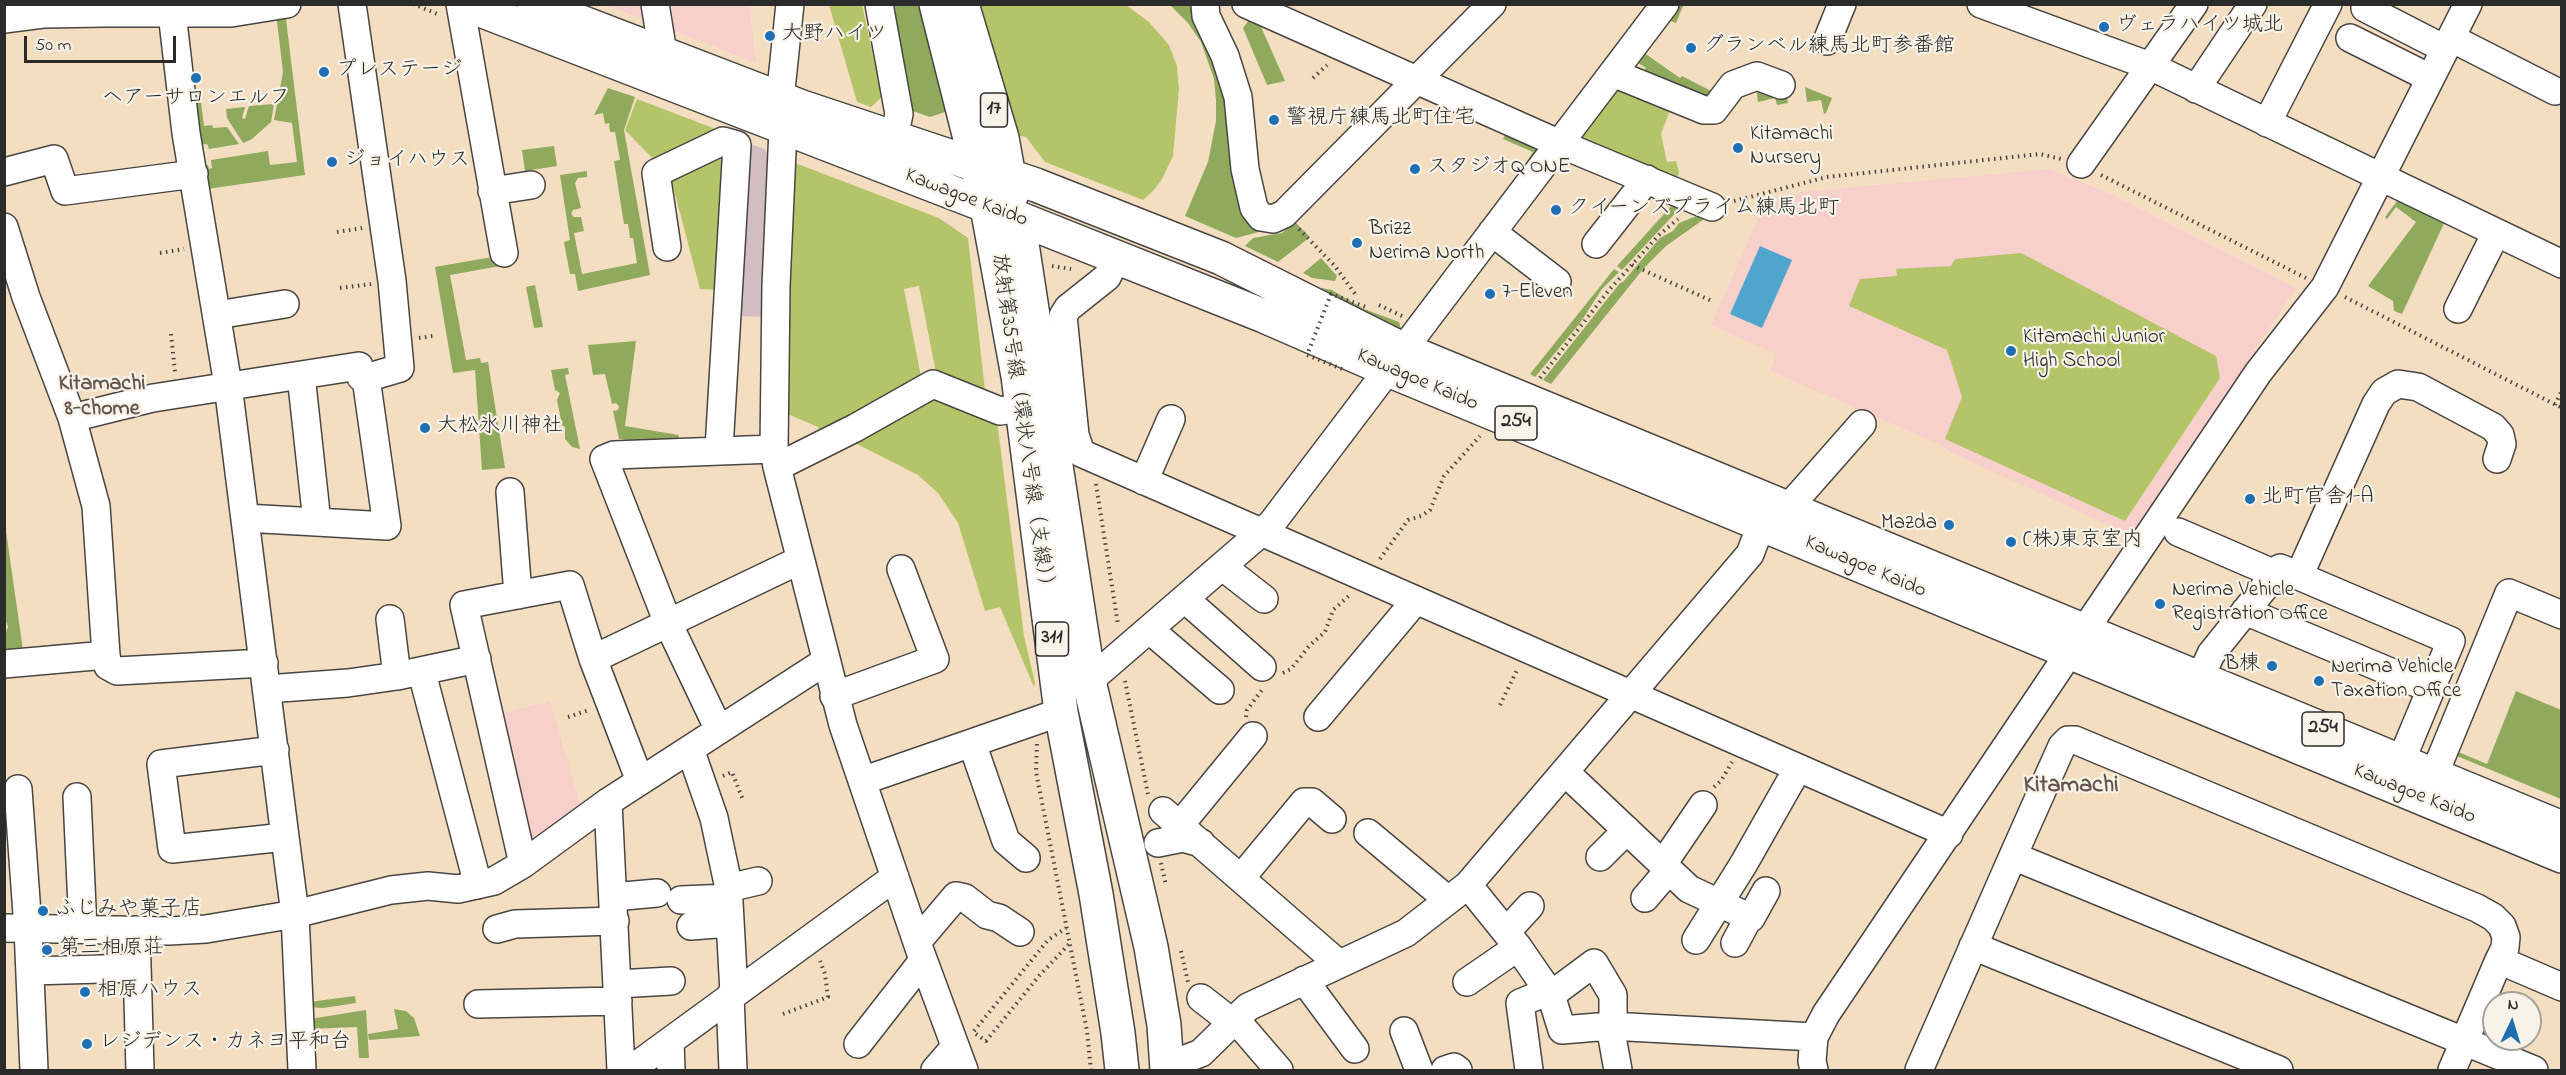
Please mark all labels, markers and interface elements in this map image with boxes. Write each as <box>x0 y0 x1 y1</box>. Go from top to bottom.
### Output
place label: ヴェラハイツ城北 <box>2116 14 2284 40</box>
marker: ヴェラハイツ城北 <box>2097 20 2111 34</box>
place label: 大野ハイツ <box>782 23 887 49</box>
scale bar <box>27 24 178 62</box>
marker: 大野ハイツ <box>763 29 777 43</box>
text: 50 m <box>35 33 72 59</box>
place label: グランベル練馬北町参番館 <box>1703 35 1955 61</box>
marker: グランベル練馬北町参番館 <box>1684 41 1698 55</box>
place label: プレステージ <box>336 59 462 85</box>
marker: プレステージ <box>317 65 331 79</box>
marker: ヘアーサロンエルフ <box>189 71 203 85</box>
place label: ヘアーサロンエルフ <box>102 87 290 113</box>
road number: 17 <box>980 93 1008 127</box>
place label: 警視庁練馬北町住宅 <box>1286 107 1475 133</box>
marker: 警視庁練馬北町住宅 <box>1267 113 1281 127</box>
place label: Kitamachi Nursery <box>1750 123 1833 173</box>
marker: Kitamachi Nursery <box>1731 141 1745 155</box>
place label: ジョイハウス <box>344 149 470 175</box>
marker: ジョイハウス <box>325 155 339 169</box>
place label: スタジオQ ONE <box>1427 156 1570 182</box>
marker: スタジオQ ONE <box>1408 162 1422 176</box>
street label: Kawagoe Kaido <box>901 164 1031 234</box>
place label: クイーンズプライム練馬北町 <box>1568 197 1839 223</box>
marker: クイーンズプライム練馬北町 <box>1549 203 1563 217</box>
place label: Brizz Nerima North <box>1369 218 1484 268</box>
marker: Brizz Nerima North <box>1350 236 1364 250</box>
street label: 放射第35号線（環状八号線（支線）） <box>984 253 1058 599</box>
place label: 7-Eleven <box>1502 281 1573 307</box>
marker: 7-Eleven <box>1483 287 1497 301</box>
place label: Kitamachi Junior High School <box>2023 326 2165 376</box>
street label: Kawagoe Kaido <box>1352 344 1482 418</box>
marker: Kitamachi Junior High School <box>2004 344 2018 358</box>
district label: Kitamachi 8-chome <box>58 372 146 424</box>
road number: 254 <box>1495 406 1537 440</box>
place label: 大松氷川神社 <box>437 415 563 441</box>
marker: 大松氷川神社 <box>418 421 432 435</box>
place label: 北町官舎1-A <box>2262 486 2373 512</box>
marker: 北町官舎1-A <box>2243 492 2257 506</box>
place label: Mazda <box>1881 512 1937 538</box>
marker: Mazda <box>1942 518 1956 532</box>
place label: (株)東京室内 <box>2023 529 2143 555</box>
street label: Kawagoe Kaido <box>1800 531 1930 605</box>
marker: (株)東京室内 <box>2004 535 2018 549</box>
place label: Nerima Vehicle Registration Office <box>2172 579 2328 629</box>
marker: Nerima Vehicle Registration Office <box>2153 597 2167 611</box>
road number: 311 <box>1036 622 1068 656</box>
place label: B棟 <box>2225 653 2260 679</box>
place label: Nerima Vehicle Taxation Office <box>2331 656 2461 706</box>
marker: B棟 <box>2265 659 2279 673</box>
marker: Nerima Vehicle Taxation Office <box>2312 674 2326 688</box>
road number: 254 <box>2302 712 2344 746</box>
street label: Kawagoe Kaido <box>2349 759 2479 831</box>
district label: Kitamachi <box>2024 773 2118 801</box>
place label: ふじみや菓子店 <box>55 898 202 924</box>
marker: ふじみや菓子店 <box>36 904 50 918</box>
place label: 第三相原荘 <box>59 937 164 963</box>
marker: 第三相原荘 <box>40 943 54 957</box>
place label: 相原ハウス <box>97 979 202 1005</box>
marker: 相原ハウス <box>78 985 92 999</box>
north arrow <box>2482 991 2542 1051</box>
text: N <box>2507 993 2519 1017</box>
place label: レジデンス・カネヨ平和台 <box>99 1031 351 1057</box>
marker: レジデンス・カネヨ平和台 <box>80 1037 94 1051</box>

